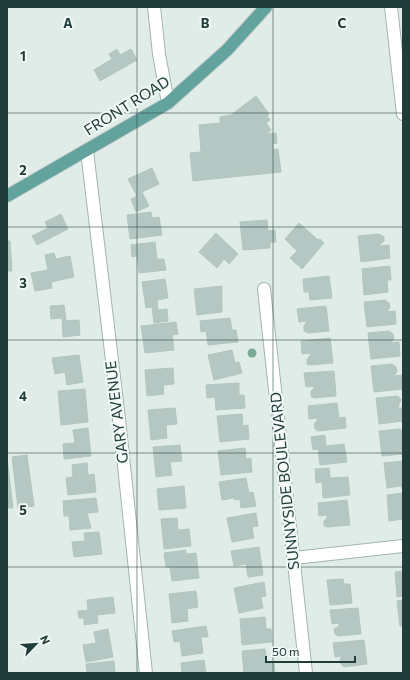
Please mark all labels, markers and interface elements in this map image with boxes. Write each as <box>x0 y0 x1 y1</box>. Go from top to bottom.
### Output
text: A <box>63 15 73 31</box>
text: B <box>201 15 210 31</box>
text: C <box>338 15 347 31</box>
text: 1 <box>20 48 26 64</box>
street label: FRONT ROAD <box>80 72 173 139</box>
text: 2 <box>19 162 27 178</box>
text: 3 <box>19 275 27 291</box>
street label: GARY AVENUE <box>101 360 131 464</box>
text: 4 <box>19 388 27 404</box>
street label: SUNNYSIDE BOULEVARD <box>266 391 302 571</box>
text: 5 <box>19 502 27 518</box>
north arrow <box>16 624 56 664</box>
text: N <box>38 633 53 646</box>
scale bar <box>266 638 355 664</box>
text: 50 m <box>272 644 300 658</box>

